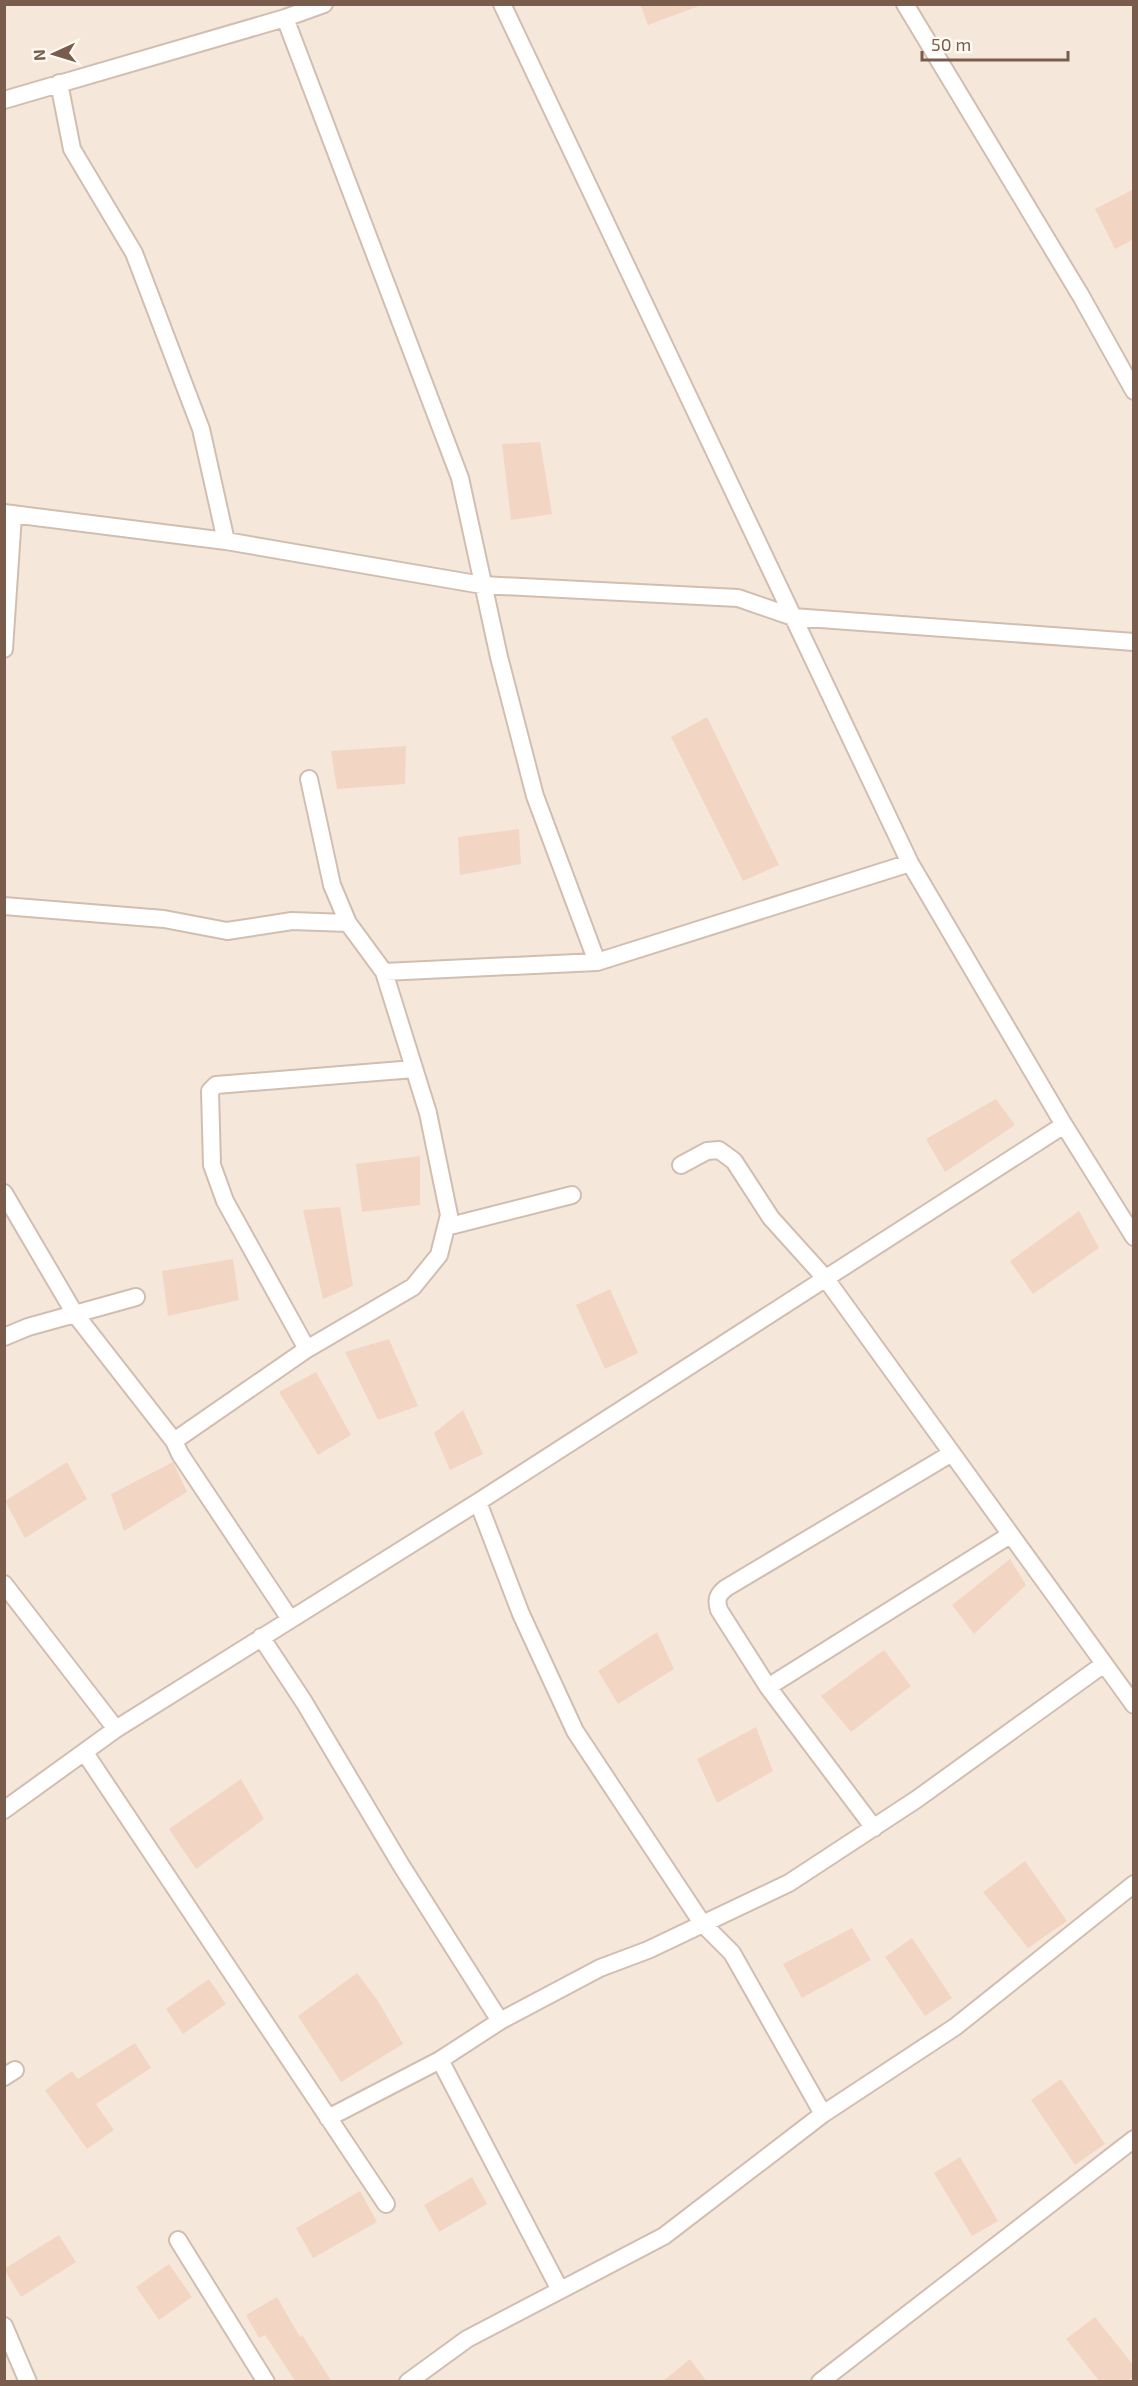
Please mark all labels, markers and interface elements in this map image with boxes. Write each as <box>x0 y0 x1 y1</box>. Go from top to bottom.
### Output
north arrow <box>24 24 84 84</box>
scale bar <box>922 24 1068 62</box>
text: 50 m <box>931 33 971 55</box>
text: N <box>29 49 48 62</box>

